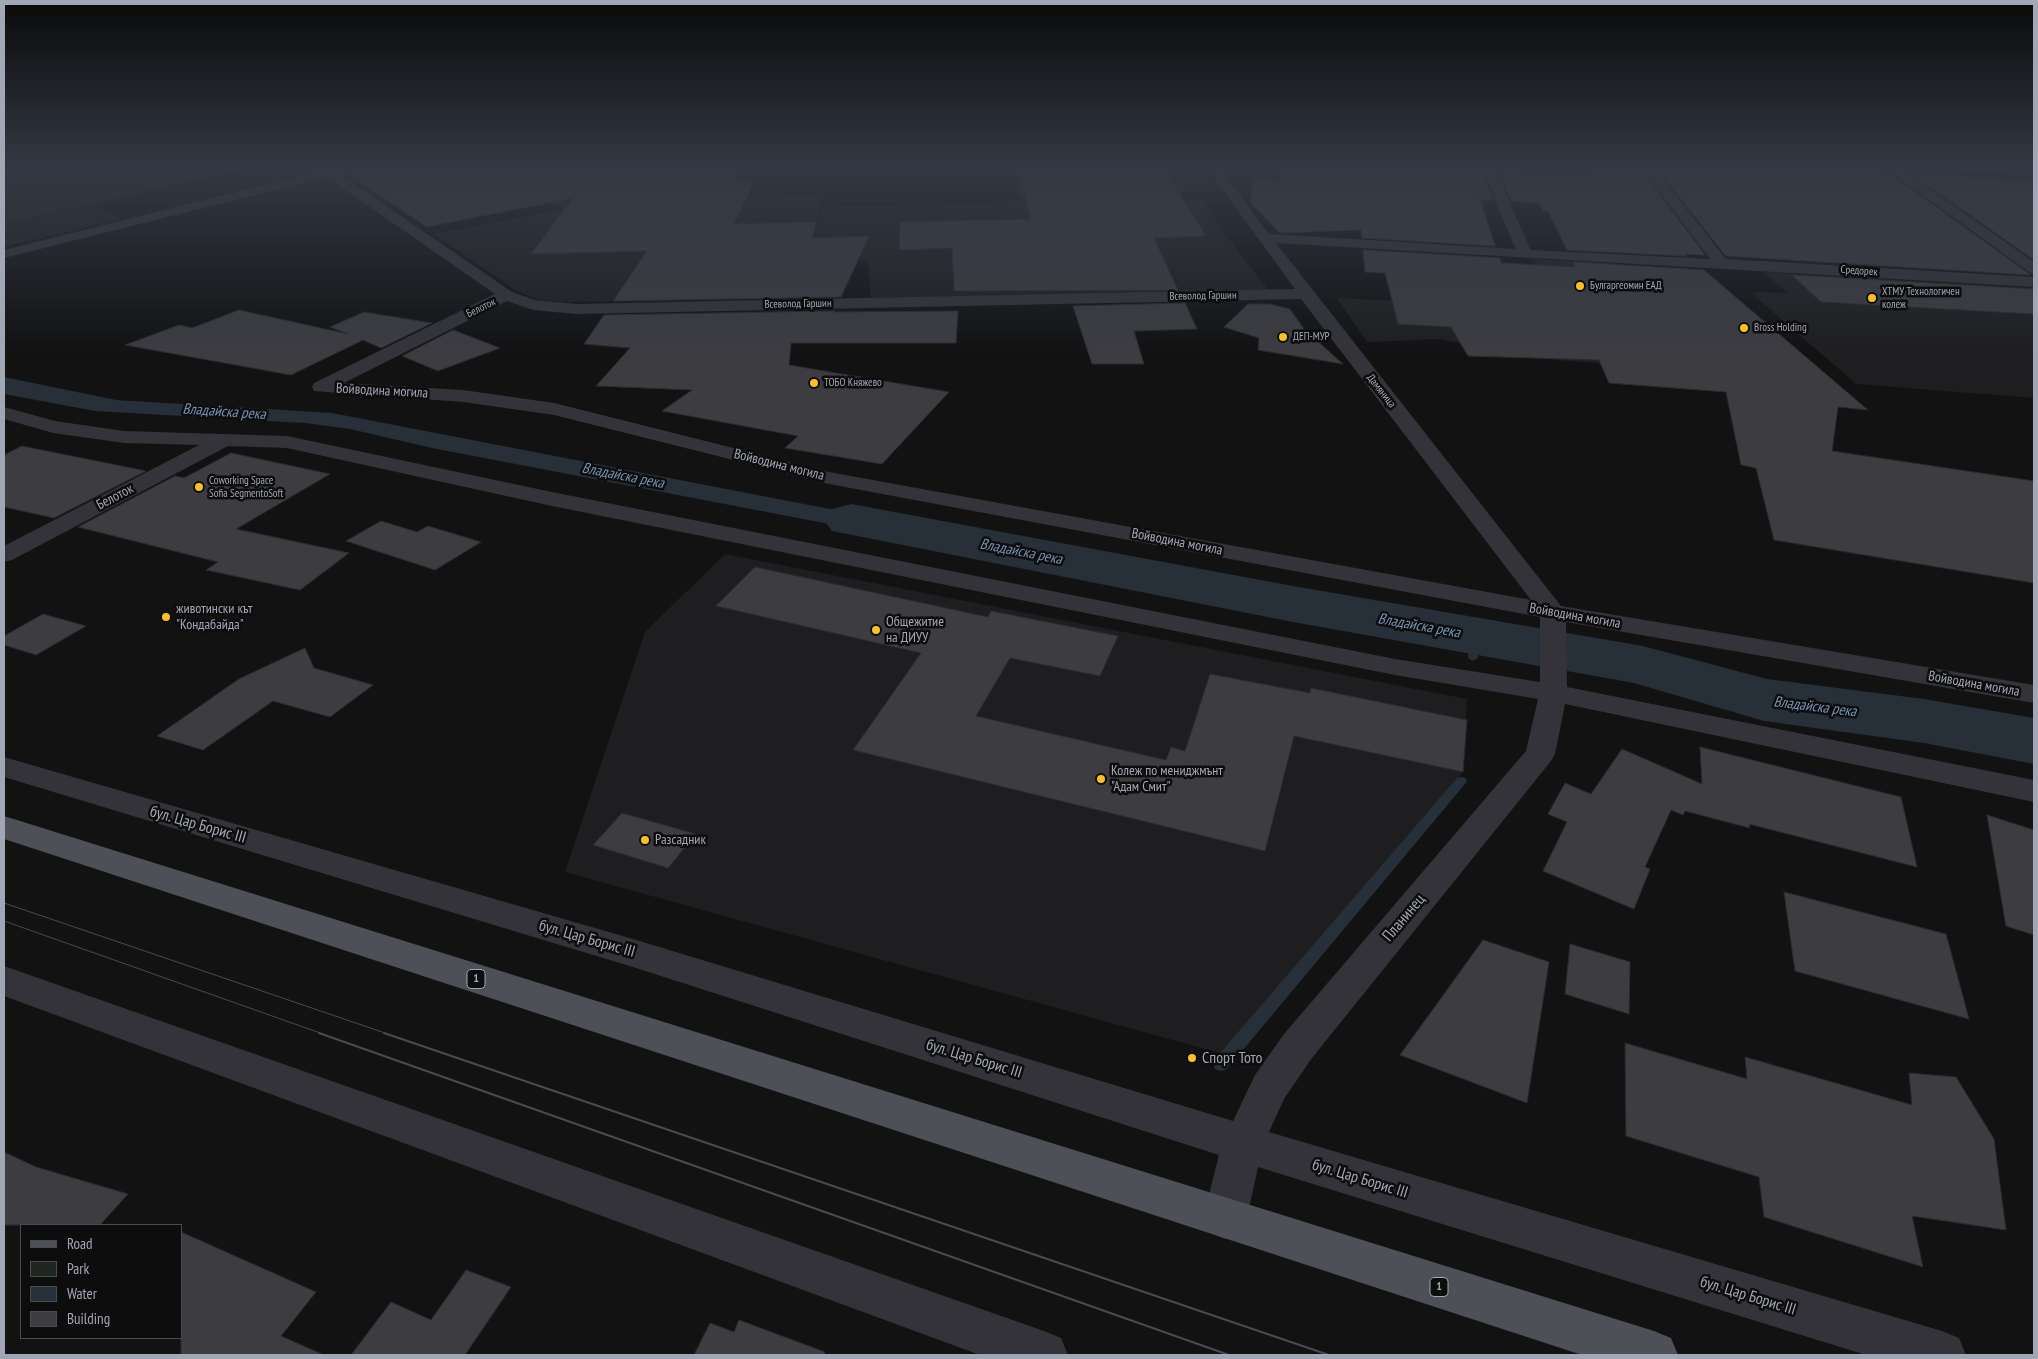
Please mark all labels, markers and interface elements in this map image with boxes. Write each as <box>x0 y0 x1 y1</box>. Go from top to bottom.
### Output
street label: Средорек <box>1840 263 1878 279</box>
place label: Булгаргеомин ЕАД <box>1590 279 1662 293</box>
marker: Булгаргеомин ЕАД <box>1574 280 1586 292</box>
place label: ХТМУ Технологичен колеж <box>1882 285 1960 311</box>
street label: Всеволод Гаршин <box>1169 289 1237 303</box>
marker: ХТМУ Технологичен колеж <box>1866 292 1878 304</box>
street label: Белоток <box>464 295 498 321</box>
street label: Всеволод Гаршин <box>764 297 832 311</box>
place label: Bross Holding <box>1754 321 1807 335</box>
marker: Bross Holding <box>1738 322 1750 334</box>
place label: ДЕП-МУР <box>1293 330 1330 344</box>
marker: ДЕП-МУР <box>1277 331 1289 343</box>
street label: Дамяница <box>1364 371 1398 411</box>
place label: ТОБО Княжево <box>824 376 882 390</box>
marker: ТОБО Княжево <box>808 377 820 389</box>
street label: Войводина могила <box>335 380 429 402</box>
water label: Владайска река <box>182 400 266 424</box>
street label: Войводина могила <box>732 446 826 484</box>
water label: Владайска река <box>580 459 666 493</box>
place label: Coworking Space Sofia SegmentoSoft <box>209 474 283 500</box>
street label: Белоток <box>94 480 136 514</box>
marker: Coworking Space Sofia SegmentoSoft <box>193 481 205 493</box>
street label: Войводина могила <box>1130 525 1224 559</box>
water label: Владайска река <box>978 535 1064 569</box>
street label: Войводина могила <box>1528 600 1622 632</box>
place label: животински кът "Кондабайда" <box>176 601 253 634</box>
water label: Владайска река <box>1376 610 1462 642</box>
marker: животински кът "Кондабайда" <box>160 611 172 623</box>
place label: Общежитие на ДИУУ <box>886 614 944 646</box>
marker: Общежитие на ДИУУ <box>870 624 882 636</box>
street label: Войводина могила <box>1927 668 2021 700</box>
water label: Владайска река <box>1773 693 1857 721</box>
place label: Колеж по мениджмънт "Адам Смит" <box>1111 763 1223 796</box>
marker: Колеж по мениджмънт "Адам Смит" <box>1095 773 1107 785</box>
street label: бул. Цар Борис III <box>148 802 248 848</box>
place label: Разсадник <box>655 832 706 848</box>
marker: Разсадник <box>639 834 651 846</box>
street label: Планинец <box>1379 890 1429 946</box>
street label: бул. Цар Борис III <box>537 916 637 962</box>
road number: 1 <box>467 970 485 989</box>
street label: бул. Цар Борис III <box>924 1035 1024 1083</box>
place label: Спорт Тото <box>1202 1048 1262 1068</box>
marker: Спорт Тото <box>1186 1052 1198 1064</box>
street label: бул. Цар Борис III <box>1310 1155 1410 1203</box>
legend <box>20 1224 182 1339</box>
text: Road <box>67 1234 93 1253</box>
text: Park <box>67 1259 89 1278</box>
street label: бул. Цар Борис III <box>1698 1272 1798 1320</box>
road number: 1 <box>1430 1277 1448 1296</box>
text: Water <box>67 1284 97 1303</box>
text: Building <box>67 1309 110 1328</box>

